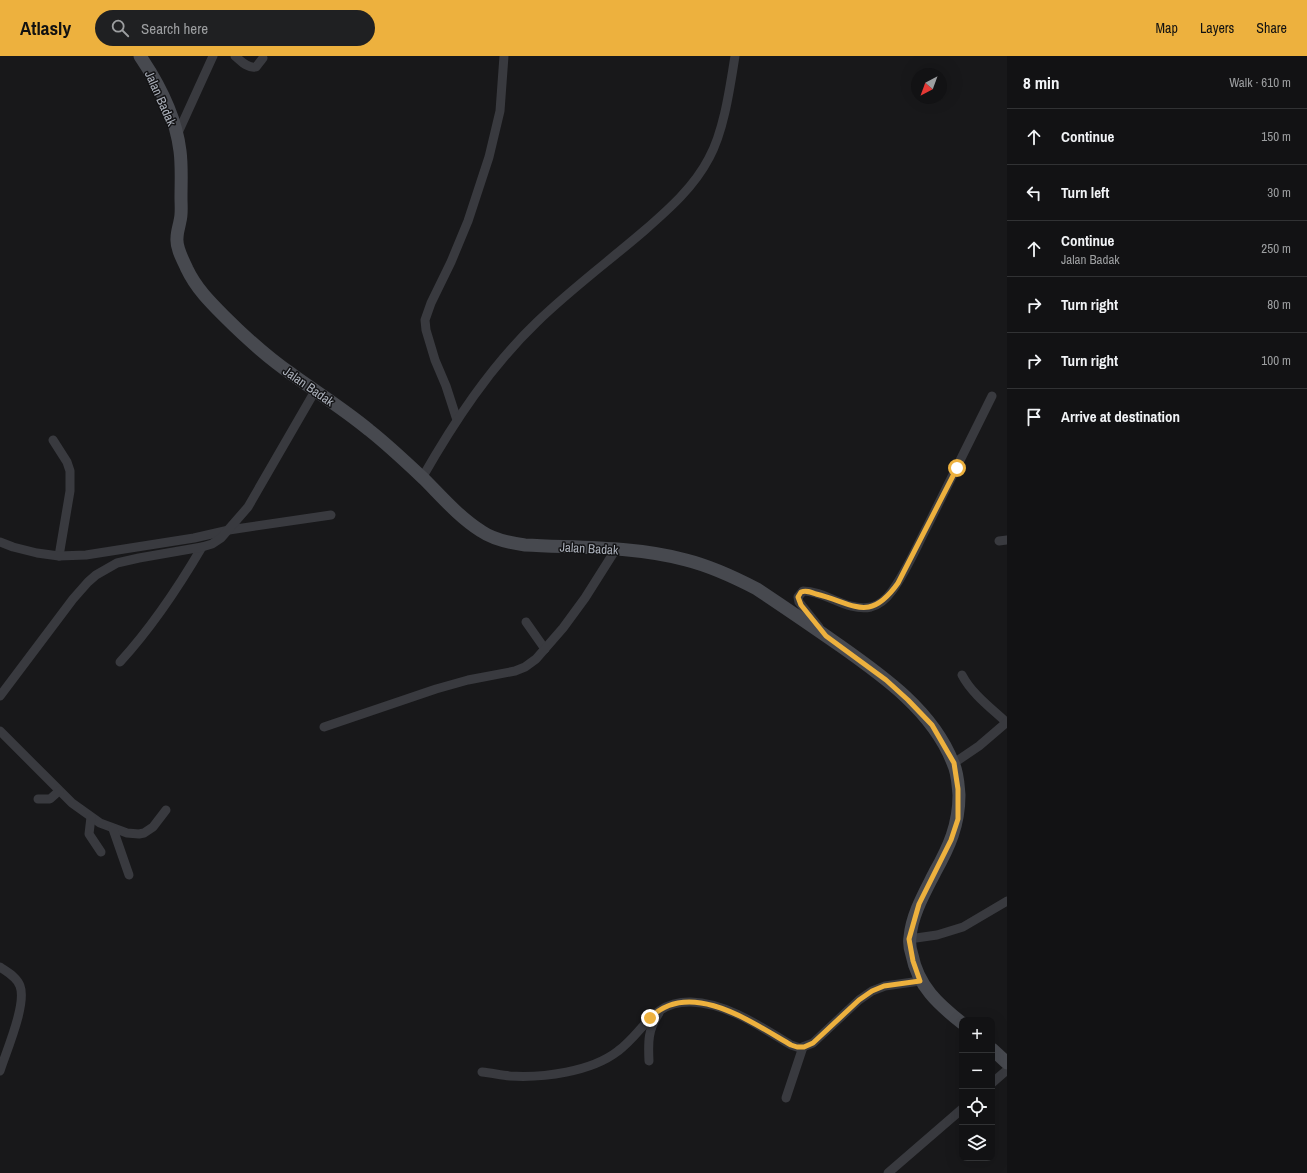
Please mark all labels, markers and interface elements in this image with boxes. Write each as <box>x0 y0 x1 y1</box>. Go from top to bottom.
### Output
search box <box>95 10 375 46</box>
text: Atlasly <box>20 15 71 41</box>
icon: search <box>109 17 131 39</box>
text: Search here <box>141 18 208 39</box>
text: Map <box>1156 19 1178 37</box>
text: Layers <box>1200 19 1234 37</box>
text: Share <box>1256 19 1287 37</box>
street label: Jalan Badak <box>141 68 181 129</box>
north arrow <box>911 68 947 104</box>
text: 8 min <box>1023 71 1059 94</box>
text: Walk · 610 m <box>1229 74 1291 91</box>
icon: ahead <box>1023 126 1045 148</box>
text: Continue <box>1061 126 1114 147</box>
text: 150 m <box>1261 128 1291 145</box>
icon: left <box>1023 182 1045 204</box>
text: Turn left <box>1061 182 1109 203</box>
text: 30 m <box>1267 184 1291 201</box>
text: Continue <box>1061 230 1114 251</box>
icon: ahead <box>1023 238 1045 260</box>
text: 250 m <box>1261 240 1291 257</box>
text: Jalan Badak <box>1061 251 1120 268</box>
icon: right <box>1023 294 1045 316</box>
text: Turn right <box>1061 294 1118 315</box>
text: 80 m <box>1267 296 1291 313</box>
icon: right <box>1023 350 1045 372</box>
text: Turn right <box>1061 350 1118 371</box>
text: 100 m <box>1261 352 1291 369</box>
street label: Jalan Badak <box>280 363 338 411</box>
icon: arrive <box>1023 406 1045 428</box>
text: Arrive at destination <box>1061 406 1180 427</box>
route start <box>948 459 966 477</box>
street label: Jalan Badak <box>559 538 619 559</box>
route end <box>641 1009 659 1027</box>
map controls <box>959 1017 995 1161</box>
button: + <box>959 1017 995 1053</box>
button: − <box>959 1053 995 1089</box>
button: locate <box>959 1089 995 1125</box>
button: layers <box>959 1125 995 1161</box>

